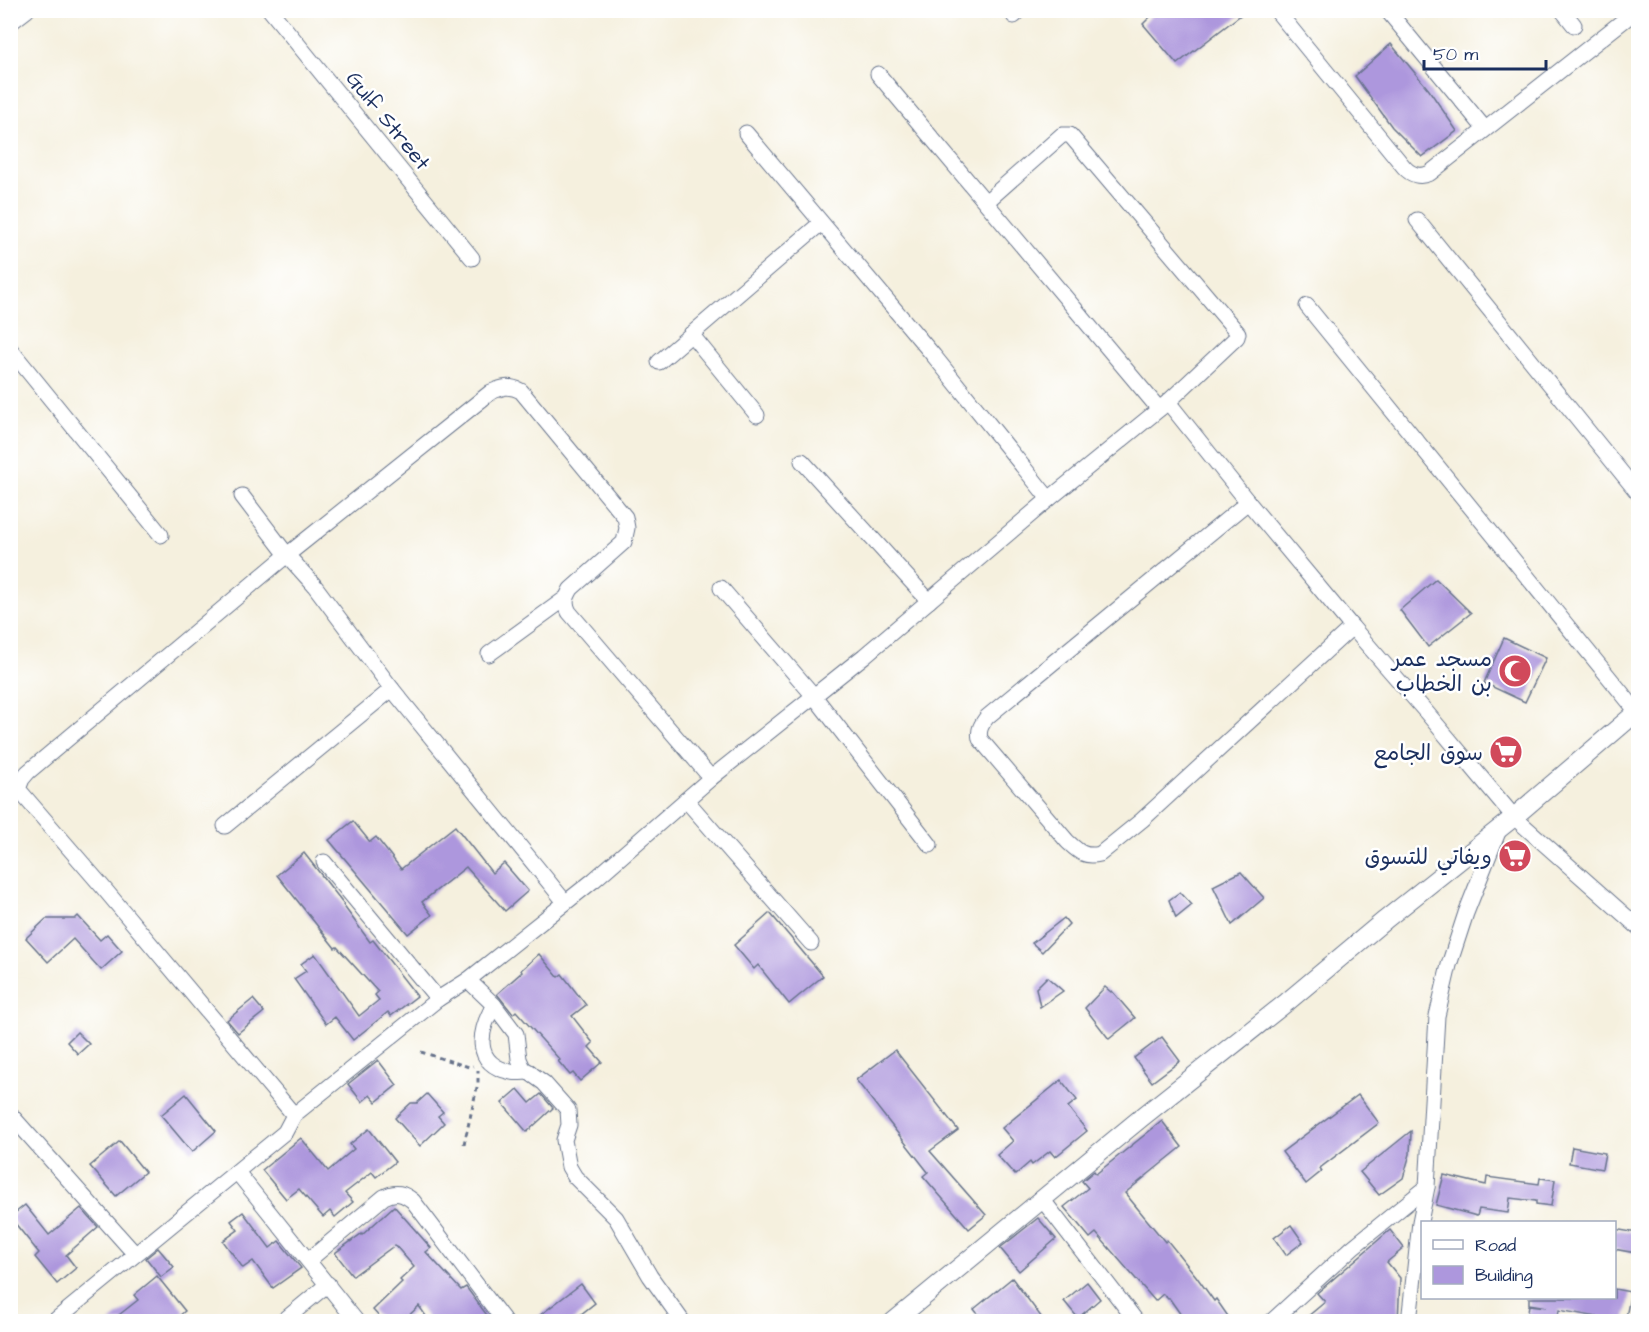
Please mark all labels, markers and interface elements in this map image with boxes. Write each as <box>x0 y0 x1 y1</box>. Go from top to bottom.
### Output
scale bar <box>1424 33 1546 71</box>
text: 50 m <box>1433 42 1478 67</box>
street label: Gulf Street <box>338 65 438 177</box>
place label: مسجد عمر بن الخطاب <box>1390 644 1492 700</box>
mosque icon: مسجد عمر بن الخطاب <box>1497 653 1533 689</box>
supermarket icon: سوق الجامع <box>1488 734 1524 770</box>
place label: سوق الجامع <box>1373 738 1483 769</box>
supermarket icon: ويفاتي للتسوق <box>1497 838 1533 874</box>
place label: ويفاتي للتسوق <box>1365 842 1492 876</box>
legend <box>1421 1221 1616 1299</box>
text: Road <box>1475 1233 1516 1258</box>
text: Building <box>1475 1263 1533 1289</box>

